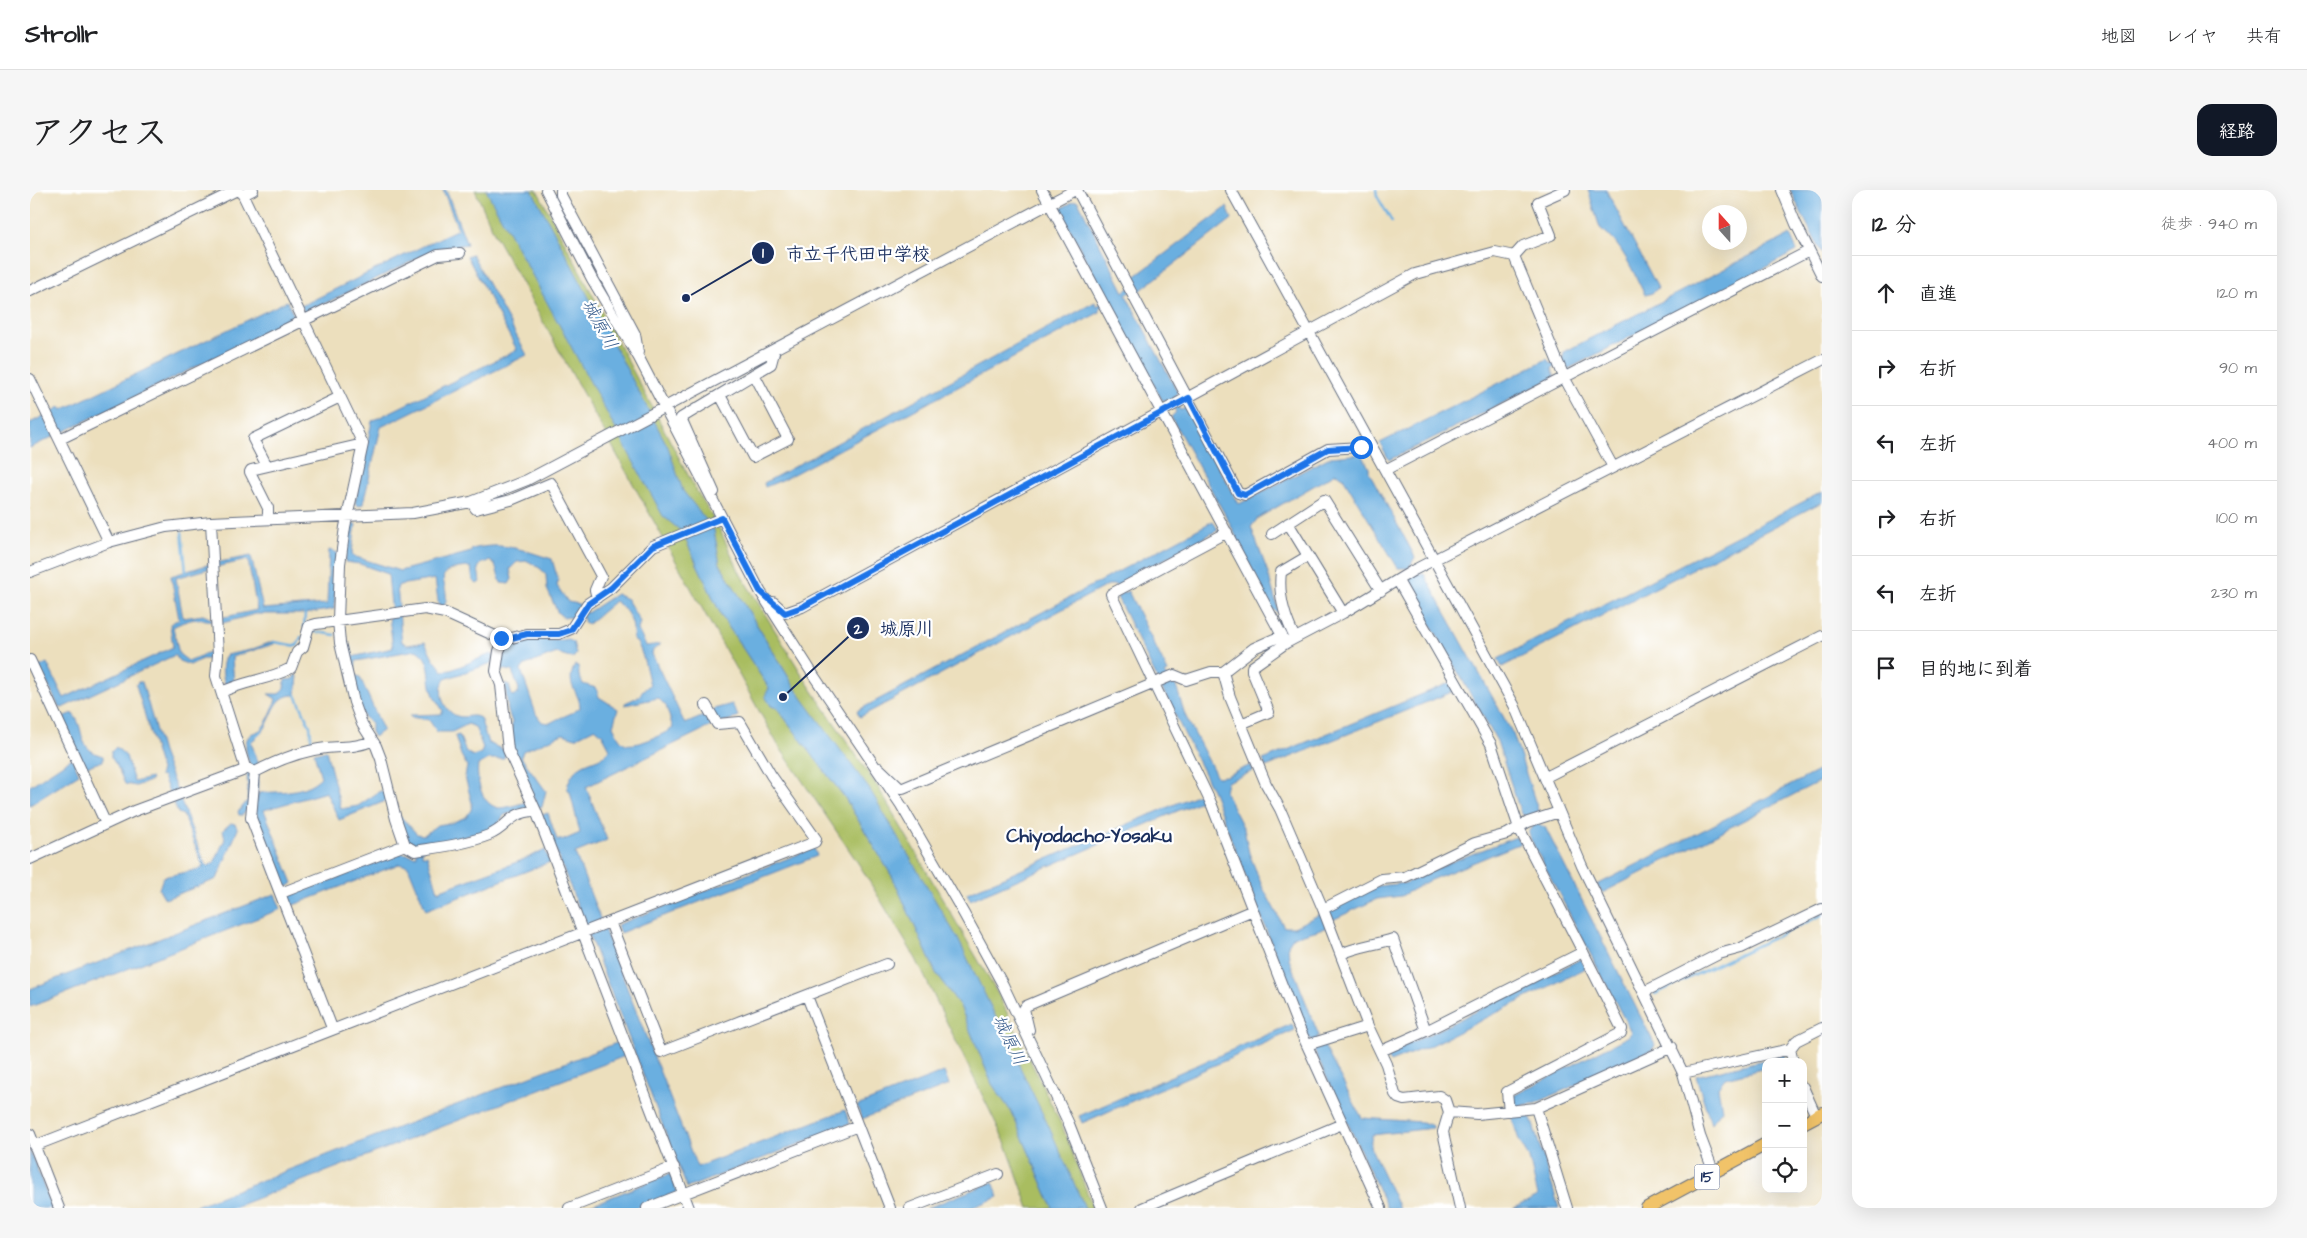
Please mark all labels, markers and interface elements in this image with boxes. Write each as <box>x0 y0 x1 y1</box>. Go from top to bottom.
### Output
text: Strollr <box>25 18 98 52</box>
text: 地図 <box>2101 24 2137 49</box>
text: レイヤ <box>2165 24 2218 49</box>
text: 共有 <box>2246 24 2282 49</box>
button: 経路 <box>2197 104 2277 156</box>
text: アクセス <box>30 109 168 158</box>
north arrow <box>1702 205 1747 250</box>
text: 12 分 <box>1872 210 1916 239</box>
text: 徒歩 · 940 m <box>2161 213 2257 235</box>
callout: 市立千代田中学校 <box>751 237 940 270</box>
text: 市立千代田中学校 <box>786 242 930 267</box>
text: 1 <box>762 243 764 264</box>
icon: ahead <box>1872 279 1900 307</box>
text: 直進 <box>1919 281 1957 308</box>
text: 120 m <box>2217 282 2257 304</box>
water label: 城原川 <box>576 295 624 354</box>
icon: right <box>1872 354 1900 382</box>
text: 右折 <box>1919 356 1957 383</box>
text: 90 m <box>2219 357 2257 379</box>
icon: left <box>1872 429 1900 457</box>
text: 左折 <box>1919 431 1957 458</box>
text: 400 m <box>2207 432 2257 454</box>
route start <box>1350 436 1373 459</box>
icon: right <box>1872 504 1900 532</box>
text: 右折 <box>1919 506 1957 533</box>
text: 100 m <box>2216 507 2257 529</box>
icon: left <box>1872 579 1900 607</box>
text: 左折 <box>1919 581 1957 608</box>
text: 230 m <box>2211 582 2257 604</box>
callout: 城原川 <box>845 612 944 645</box>
text: 城原川 <box>880 617 934 642</box>
text: 2 <box>853 619 863 640</box>
route end <box>490 627 513 650</box>
icon: arrive <box>1872 654 1900 682</box>
text: 目的地に到着 <box>1919 656 2033 683</box>
district label: Chiyodacho-Yosaku <box>1006 823 1172 851</box>
water label: 城原川 <box>986 1010 1033 1070</box>
map controls <box>1762 1058 1807 1193</box>
button: + <box>1762 1058 1807 1103</box>
button: − <box>1762 1103 1807 1148</box>
button: locate <box>1762 1148 1807 1193</box>
road number: 15 <box>1694 1164 1720 1190</box>

